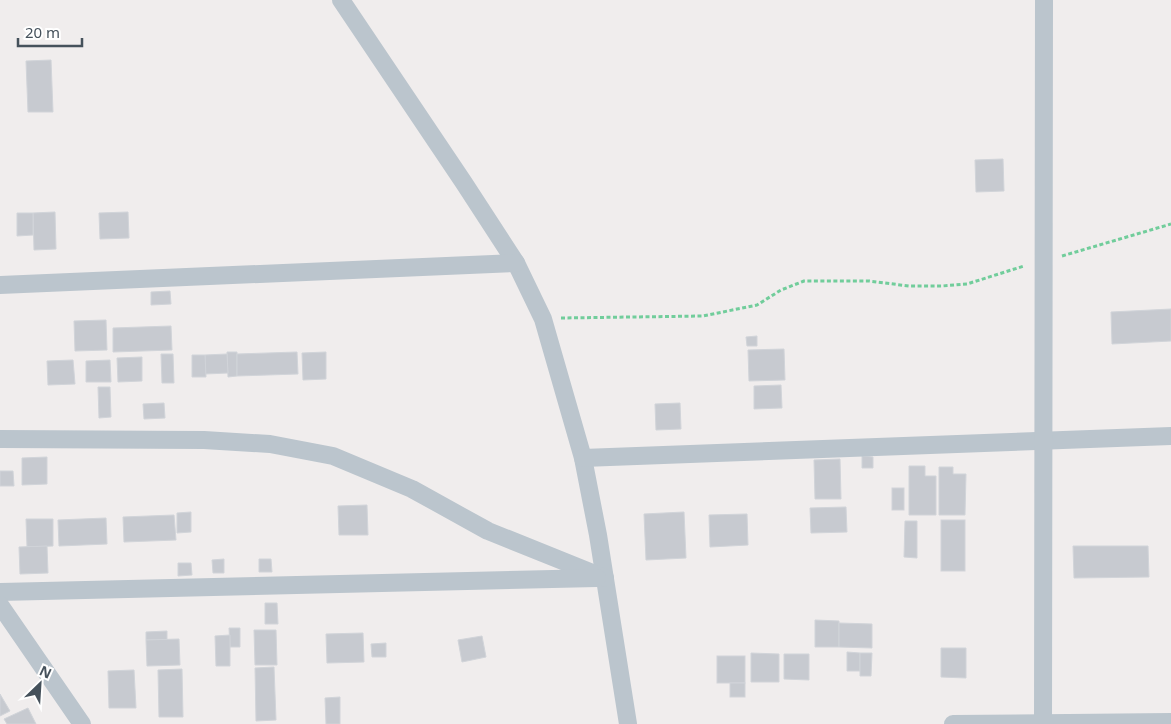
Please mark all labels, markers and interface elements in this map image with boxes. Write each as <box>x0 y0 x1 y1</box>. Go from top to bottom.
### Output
scale bar <box>18 15 81 47</box>
text: 20 m <box>25 22 60 42</box>
north arrow <box>15 659 65 709</box>
text: N <box>37 661 55 683</box>

